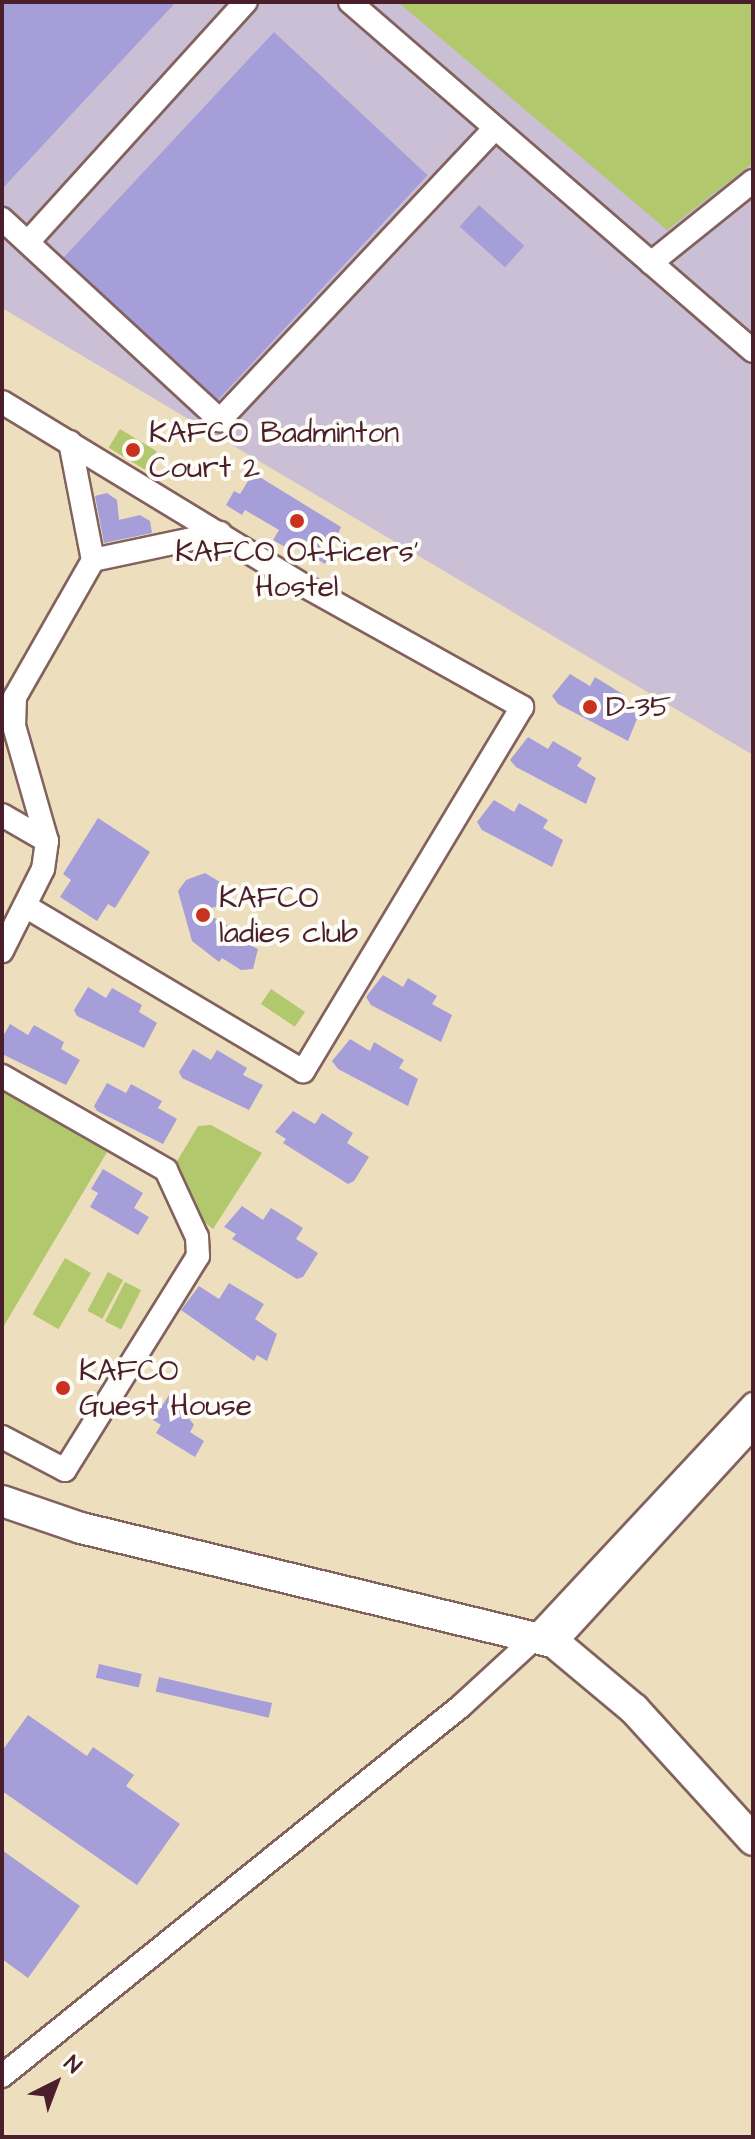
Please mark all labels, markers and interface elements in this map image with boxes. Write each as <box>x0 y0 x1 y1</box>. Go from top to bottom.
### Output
place label: KAFCO Badminton Court 2 <box>149 415 399 486</box>
marker: KAFCO Badminton Court 2 <box>124 441 142 459</box>
marker: KAFCO Officers' Hostel <box>288 512 306 530</box>
place label: KAFCO Officers' Hostel <box>175 534 419 604</box>
place label: D-35 <box>606 689 671 725</box>
marker: D-35 <box>581 698 599 716</box>
place label: KAFCO ladies club <box>219 880 358 950</box>
marker: KAFCO ladies club <box>194 906 212 924</box>
place label: KAFCO Guest House <box>79 1353 252 1424</box>
marker: KAFCO Guest House <box>54 1379 72 1397</box>
north arrow <box>16 2043 96 2123</box>
text: N <box>57 2049 88 2081</box>

